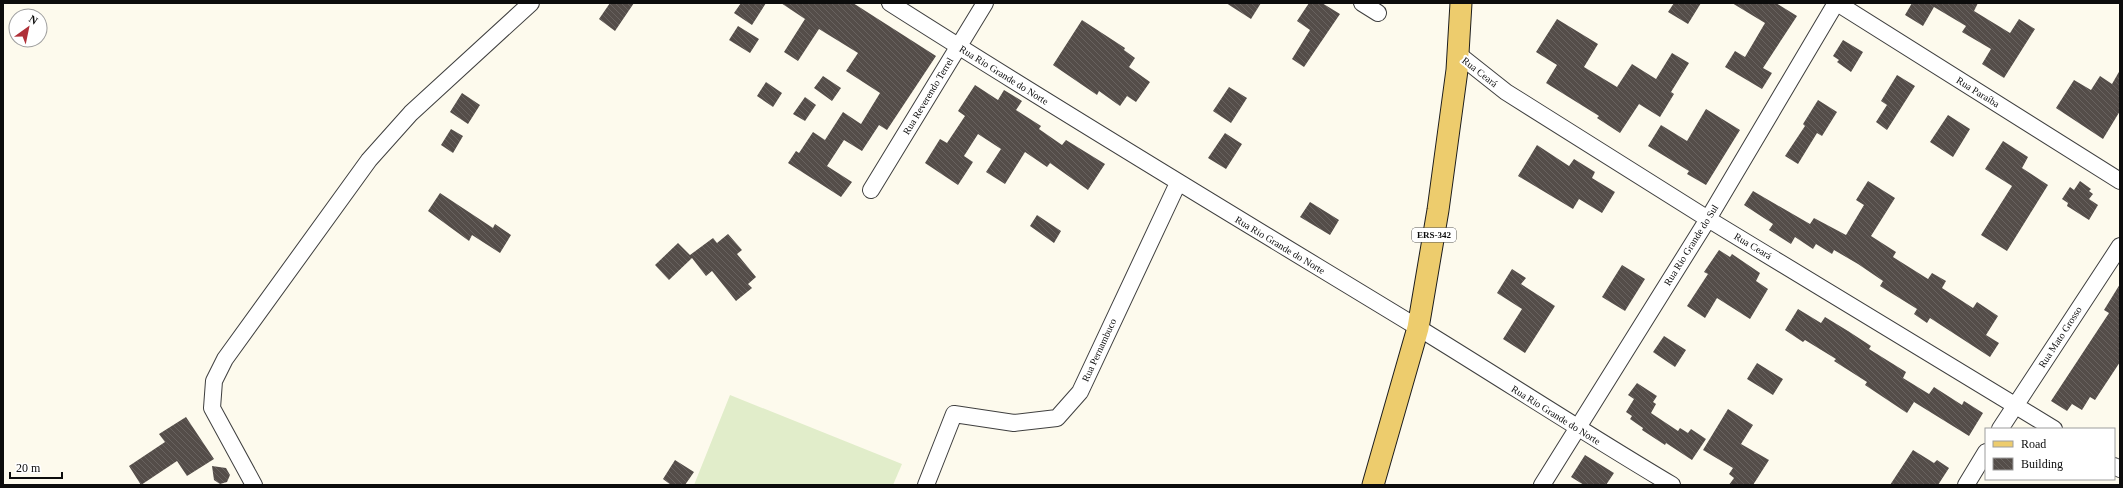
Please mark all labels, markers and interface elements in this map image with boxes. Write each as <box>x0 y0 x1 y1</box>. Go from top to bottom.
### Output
north arrow <box>8 8 48 48</box>
text: N <box>27 12 40 27</box>
street label: Rua Rio Grande do Norte <box>958 43 1051 107</box>
street label: Rua Reverendo Terrel <box>901 55 955 137</box>
street label: Rua Ceará <box>1460 55 1500 90</box>
street label: Rua Paraíba <box>1954 74 2002 110</box>
street label: Rua Rio Grande do Sul <box>1662 202 1721 287</box>
street label: Rua Rio Grande do Norte <box>1233 214 1327 276</box>
road number: ERS-342 <box>1412 228 1456 242</box>
street label: Rua Ceará <box>1732 230 1774 262</box>
street label: Rua Mato Grosso <box>2036 304 2084 370</box>
street label: Rua Pernambuco <box>1080 317 1118 383</box>
street label: Rua Rio Grande do Norte <box>1510 383 1603 447</box>
legend <box>1985 428 2115 480</box>
text: Road <box>2021 437 2046 451</box>
scale bar <box>10 454 62 480</box>
text: Building <box>2021 457 2063 471</box>
text: 20 m <box>16 461 41 475</box>

